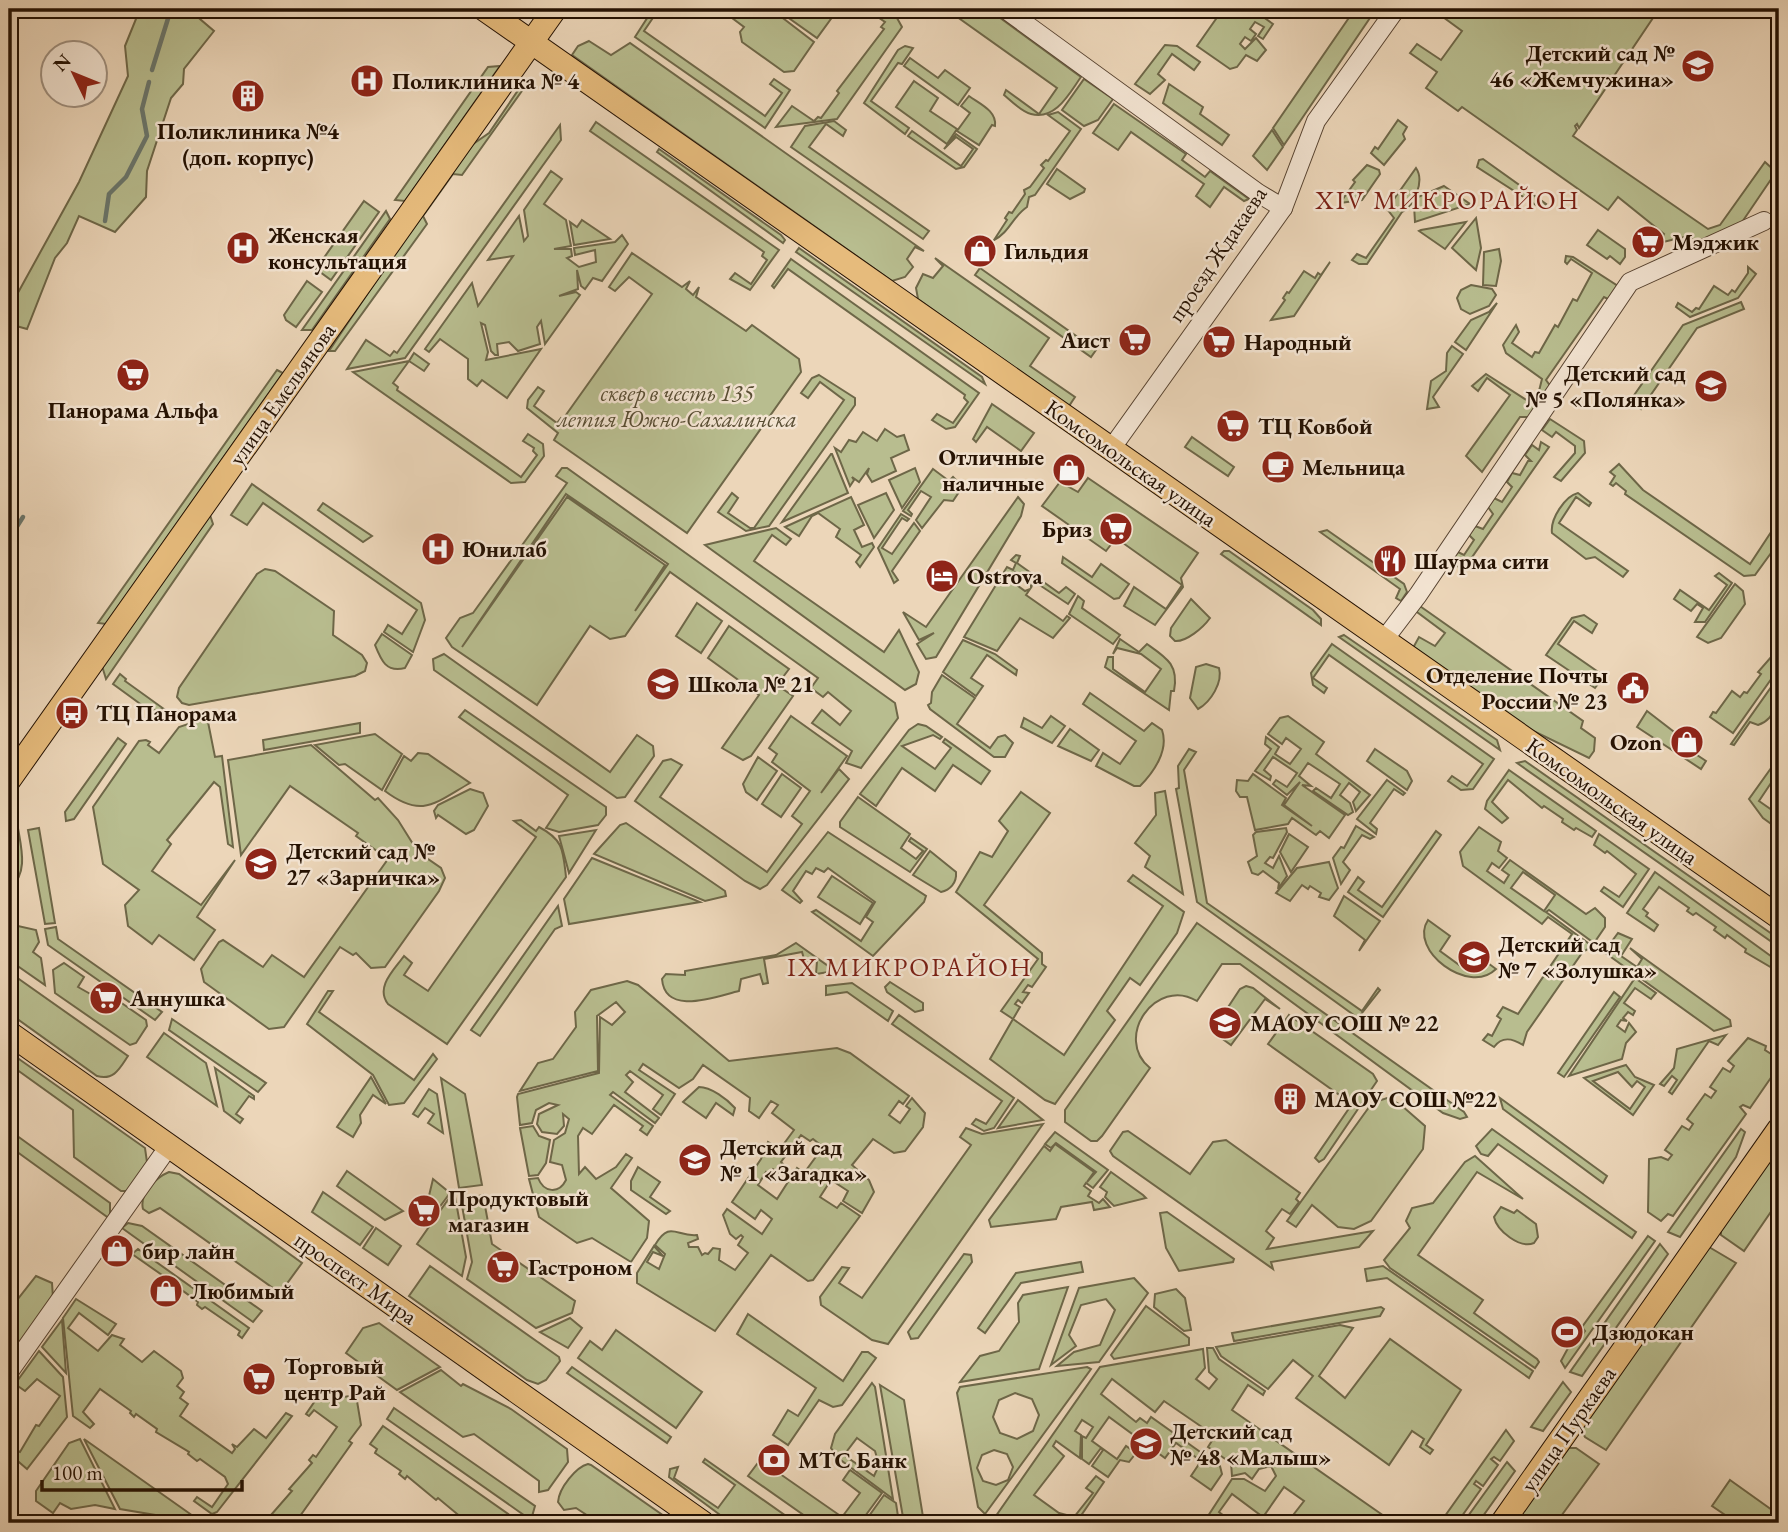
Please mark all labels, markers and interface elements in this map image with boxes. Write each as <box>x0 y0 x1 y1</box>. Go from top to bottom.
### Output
north arrow <box>38 38 108 108</box>
place label: Детский сад № 46 «Жемчужина» <box>1489 38 1675 94</box>
school or university icon: Детский сад № 46 «Жемчужина» <box>1679 47 1717 85</box>
text: N <box>48 48 77 77</box>
hospital icon: Поликлиника № 4 <box>348 62 386 100</box>
place label: Поликлиника № 4 <box>392 66 580 96</box>
building icon: Поликлиника №4 (доп. корпус) <box>229 77 267 115</box>
place label: Поликлиника №4 (доп. корпус) <box>157 116 340 172</box>
street label: проезд Ждакаева <box>1161 180 1274 328</box>
district label: XIV МИКРОРАЙОН <box>1314 183 1581 217</box>
place label: Женская консультация <box>267 220 407 276</box>
supermarket icon: Мэджик <box>1629 223 1667 261</box>
place label: Мэджик <box>1672 227 1759 257</box>
hospital icon: Женская консультация <box>224 229 262 267</box>
shop icon: Гильдия <box>961 232 999 270</box>
place label: Гильдия <box>1004 236 1089 266</box>
street label: улица Емельянова <box>222 316 343 471</box>
supermarket icon: Аист <box>1116 321 1154 359</box>
supermarket icon: Народный <box>1200 323 1238 361</box>
place label: Аист <box>1059 325 1111 355</box>
place label: Народный <box>1244 327 1352 357</box>
supermarket icon: Панорама Альфа <box>114 356 152 394</box>
place label: Детский сад № 5 «Полянка» <box>1526 358 1686 414</box>
school or university icon: Детский сад № 5 «Полянка» <box>1692 367 1730 405</box>
park label: сквер в честь 135 летия Южно-Сахалинска <box>556 378 797 434</box>
street label: Комсомольская улица <box>1039 392 1224 534</box>
place label: Панорама Альфа <box>48 395 219 425</box>
supermarket icon: ТЦ Ковбой <box>1214 407 1252 445</box>
place label: ТЦ Ковбой <box>1258 411 1373 441</box>
place label: Отличные наличные <box>939 442 1044 498</box>
cafe icon: Мельница <box>1259 448 1297 486</box>
shop icon: Отличные наличные <box>1050 451 1088 489</box>
place label: Мельница <box>1302 452 1406 482</box>
supermarket icon: Бриз <box>1097 510 1135 548</box>
place label: Бриз <box>1042 514 1092 544</box>
hospital icon: Юнилаб <box>419 530 457 568</box>
place label: Юнилаб <box>462 534 547 564</box>
restaurant icon: Шаурма сити <box>1371 542 1409 580</box>
place label: Шаурма сити <box>1414 546 1550 576</box>
hotel icon: Ostrova <box>923 557 961 595</box>
place label: Ostrova <box>967 561 1043 591</box>
place label: Отделение Почты России № 23 <box>1426 660 1608 716</box>
school or university icon: Школа № 21 <box>644 665 682 703</box>
place label: Школа № 21 <box>688 669 814 699</box>
public building icon: Отделение Почты России № 23 <box>1614 669 1652 707</box>
bus stop icon: ТЦ Панорама <box>53 694 91 732</box>
place label: ТЦ Панорама <box>96 698 238 728</box>
shop icon: Ozon <box>1668 723 1706 761</box>
place label: Ozon <box>1610 727 1662 757</box>
street label: Комсомольская улица <box>1520 730 1705 872</box>
place label: Детский сад № 27 «Зарничка» <box>286 836 440 892</box>
school or university icon: Детский сад № 27 «Зарничка» <box>242 845 280 883</box>
place label: Детский сад № 7 «Золушка» <box>1498 929 1657 985</box>
school or university icon: Детский сад № 7 «Золушка» <box>1455 938 1493 976</box>
district label: IX МИКРОРАЙОН <box>787 950 1033 984</box>
supermarket icon: Аннушка <box>87 979 125 1017</box>
place label: Аннушка <box>129 983 226 1013</box>
school or university icon: МАОУ СОШ № 22 <box>1206 1004 1244 1042</box>
place label: МАОУ СОШ № 22 <box>1250 1008 1439 1038</box>
building icon: МАОУ СОШ №22 <box>1271 1080 1309 1118</box>
place label: МАОУ СОШ №22 <box>1314 1084 1497 1114</box>
place label: Детский сад № 1 «Загадка» <box>720 1132 867 1188</box>
school or university icon: Детский сад № 1 «Загадка» <box>676 1141 714 1179</box>
place label: Продуктовый магазин <box>448 1183 589 1239</box>
supermarket icon: Продуктовый магазин <box>405 1192 443 1230</box>
street label: проспект Мира <box>289 1225 424 1332</box>
shop icon: бир лайн <box>98 1232 136 1270</box>
place label: бир лайн <box>142 1236 235 1266</box>
supermarket icon: Гастроном <box>484 1248 522 1286</box>
place label: Гастроном <box>528 1252 633 1282</box>
shop icon: Любимый <box>147 1272 185 1310</box>
place label: Любимый <box>190 1276 295 1306</box>
sports icon: Дзюдокан <box>1548 1313 1586 1351</box>
place label: Дзюдокан <box>1592 1317 1694 1347</box>
place label: Торговый центр Рай <box>284 1351 386 1407</box>
street label: улица Пуркаева <box>1514 1359 1623 1498</box>
supermarket icon: Торговый центр Рай <box>240 1360 278 1398</box>
place label: Детский сад № 48 «Малыш» <box>1170 1416 1331 1472</box>
school or university icon: Детский сад № 48 «Малыш» <box>1127 1425 1165 1463</box>
bank icon: МТС Банк <box>755 1441 793 1479</box>
place label: МТС Банк <box>798 1445 907 1475</box>
scale bar <box>42 1448 242 1492</box>
text: 100 m <box>52 1459 103 1486</box>

